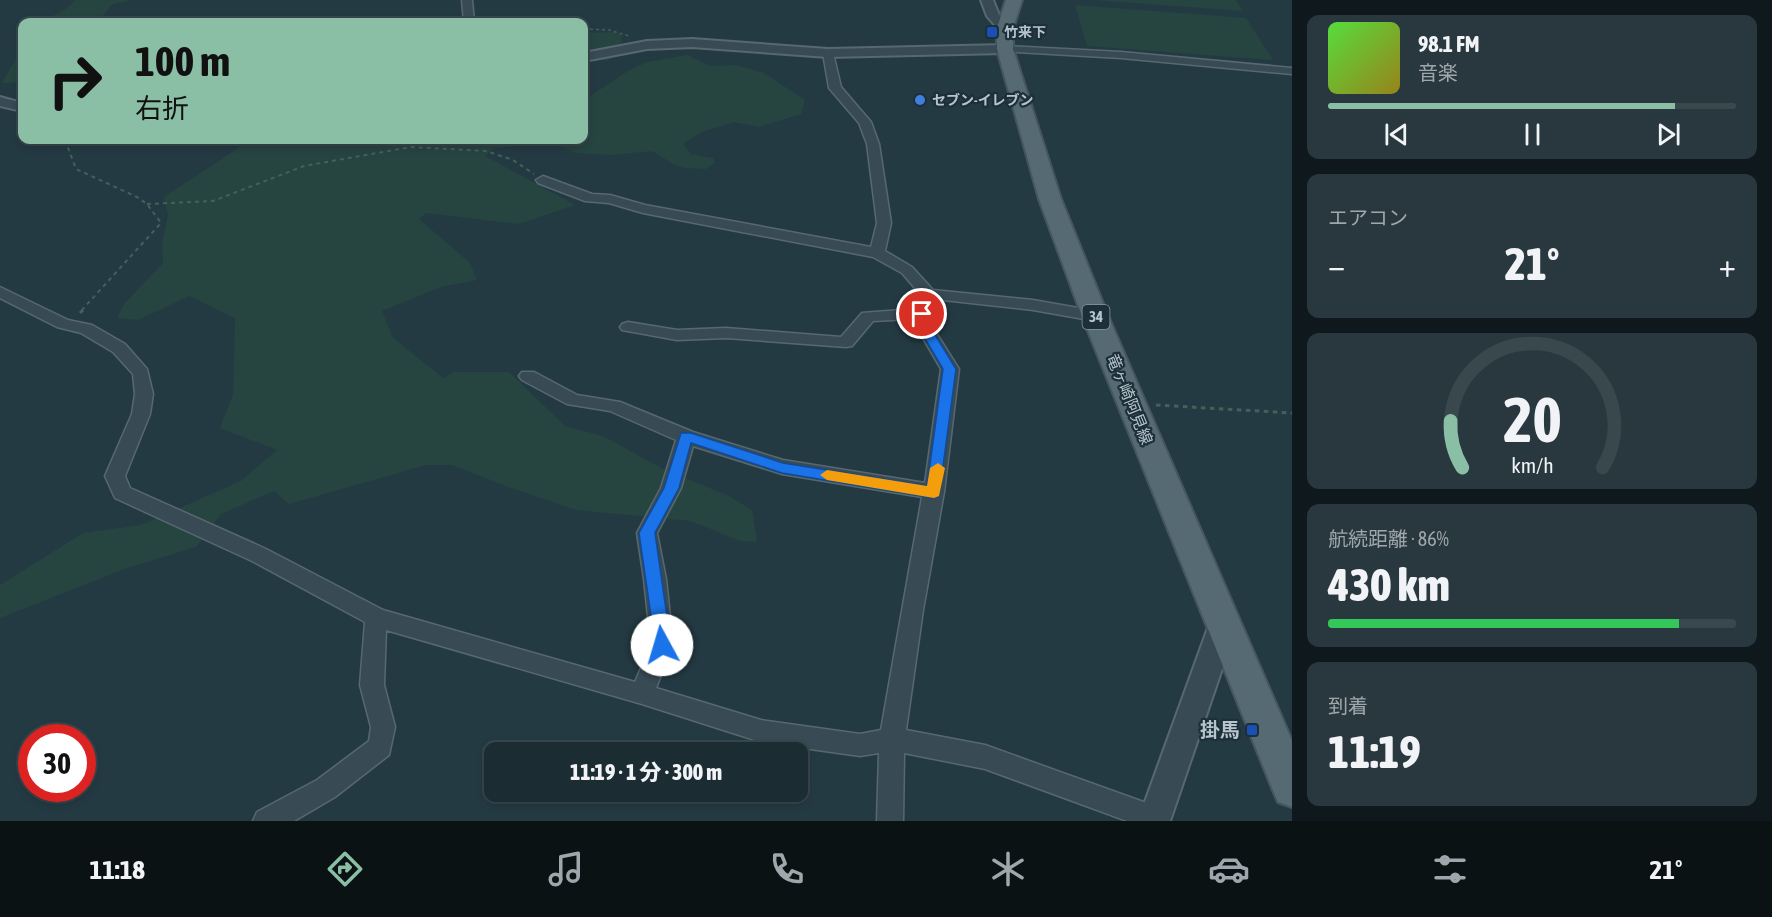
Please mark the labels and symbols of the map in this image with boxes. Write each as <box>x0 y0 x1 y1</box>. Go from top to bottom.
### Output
place label: 竹来下 <box>1004 24 1046 40</box>
marker: 竹来下 <box>985 25 999 39</box>
place label: セブン-イレブン <box>932 92 1034 108</box>
marker: セブン-イレブン <box>913 93 927 107</box>
pin <box>896 288 947 339</box>
road number: 34 <box>1082 305 1110 329</box>
street label: 竜ヶ崎阿見線 <box>1104 351 1156 447</box>
position arrow <box>630 613 694 677</box>
place label: 掛馬 <box>1200 718 1240 741</box>
marker: 掛馬 <box>1245 723 1259 737</box>
speed limit sign: 30 <box>18 724 96 802</box>

